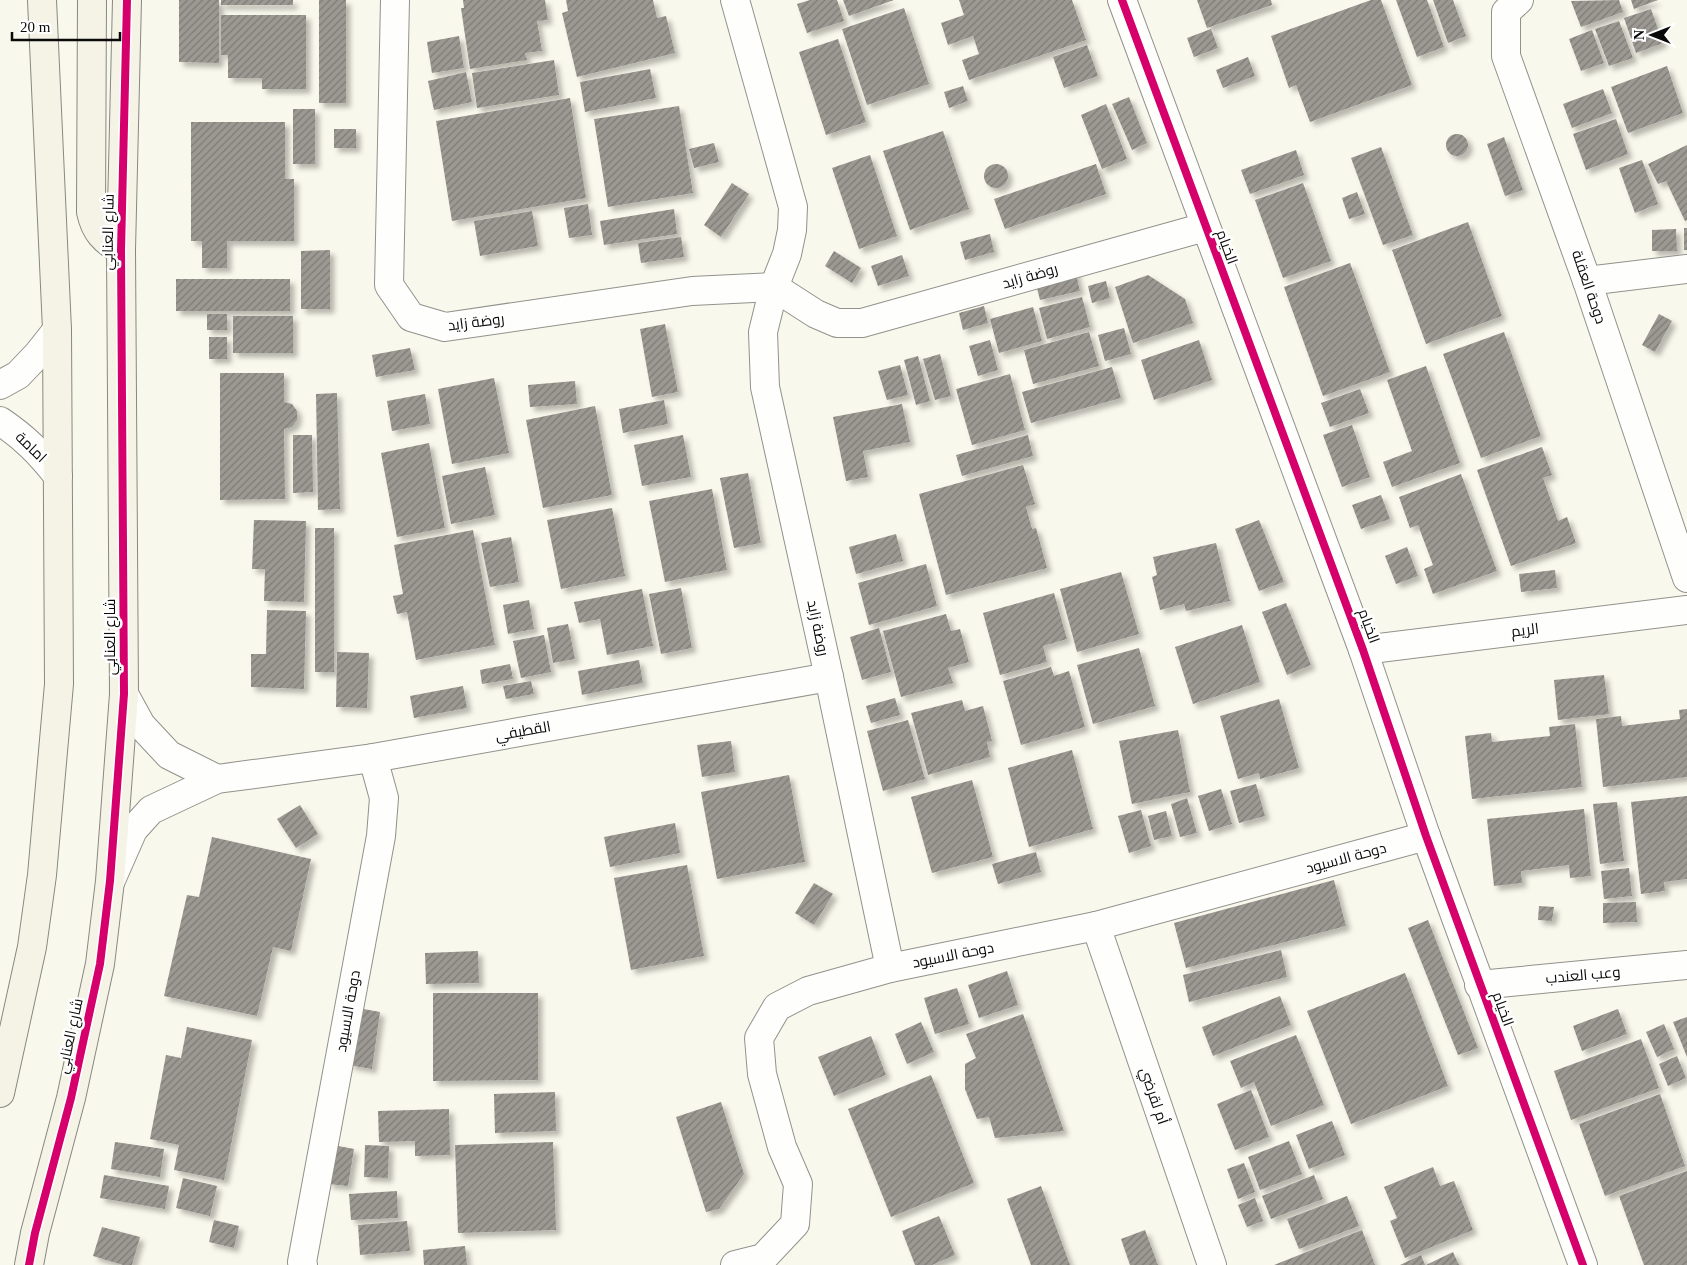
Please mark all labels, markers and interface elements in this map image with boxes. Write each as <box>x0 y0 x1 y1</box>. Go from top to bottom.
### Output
scale bar <box>12 10 120 42</box>
north arrow <box>1627 10 1677 60</box>
text: 20 m <box>20 19 51 35</box>
text: N <box>1632 30 1647 40</box>
street label: شارع العنابي <box>99 194 121 271</box>
street label: الخيام <box>1212 228 1241 267</box>
street label: دوحة العقلة <box>1568 248 1609 326</box>
street label: روضة زايد <box>1000 260 1060 292</box>
street label: روضة زايد <box>447 311 505 334</box>
street label: امامة <box>12 429 50 465</box>
street label: شارع العنابي <box>102 599 122 675</box>
street label: روضة زايد <box>803 599 832 658</box>
street label: الخيام <box>1354 607 1383 646</box>
street label: الريم <box>1510 620 1540 642</box>
street label: القطيفي <box>494 718 553 748</box>
street label: دوحة الاسيود <box>1304 840 1388 877</box>
street label: دوحة الاسيود <box>911 939 995 972</box>
street label: وعب العندب <box>1545 964 1621 987</box>
street label: دوحة الاسيود <box>333 969 364 1053</box>
street label: الخيام <box>1488 990 1517 1029</box>
street label: شارع العنابي <box>54 997 90 1076</box>
street label: أم لقرضي <box>1133 1065 1173 1128</box>

